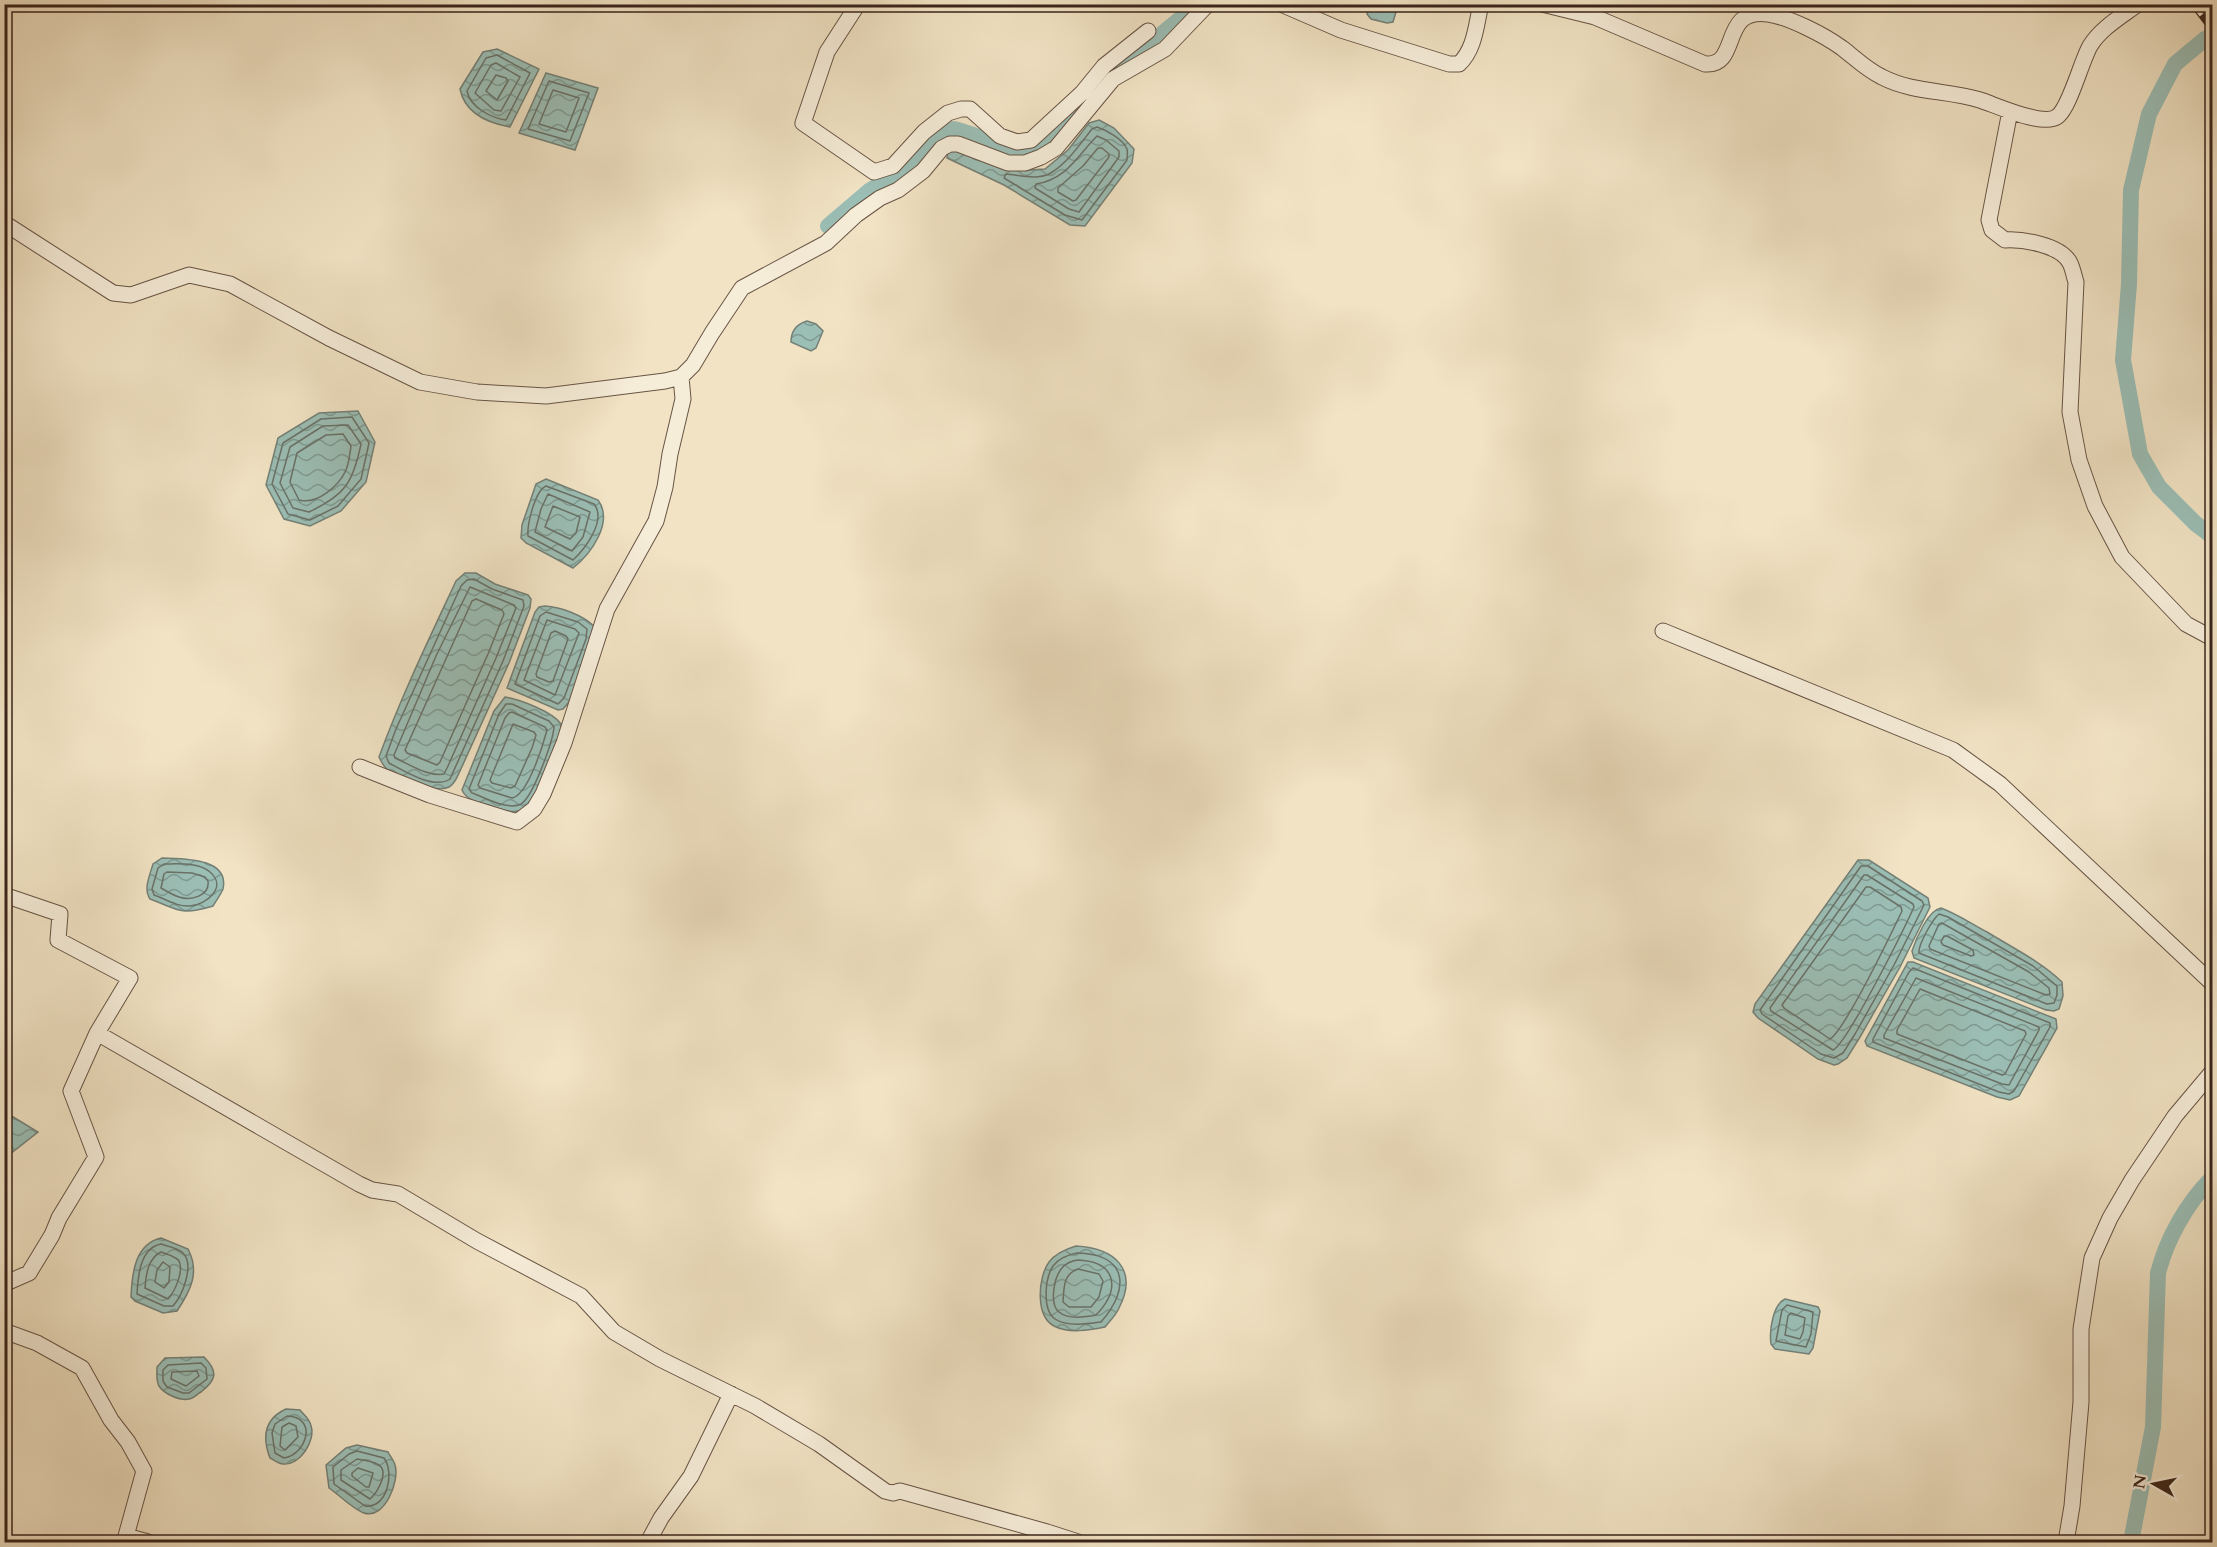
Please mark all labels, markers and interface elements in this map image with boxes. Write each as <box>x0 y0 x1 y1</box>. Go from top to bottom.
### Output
north arrow <box>2124 1454 2184 1514</box>
text: N <box>2128 1473 2152 1490</box>

